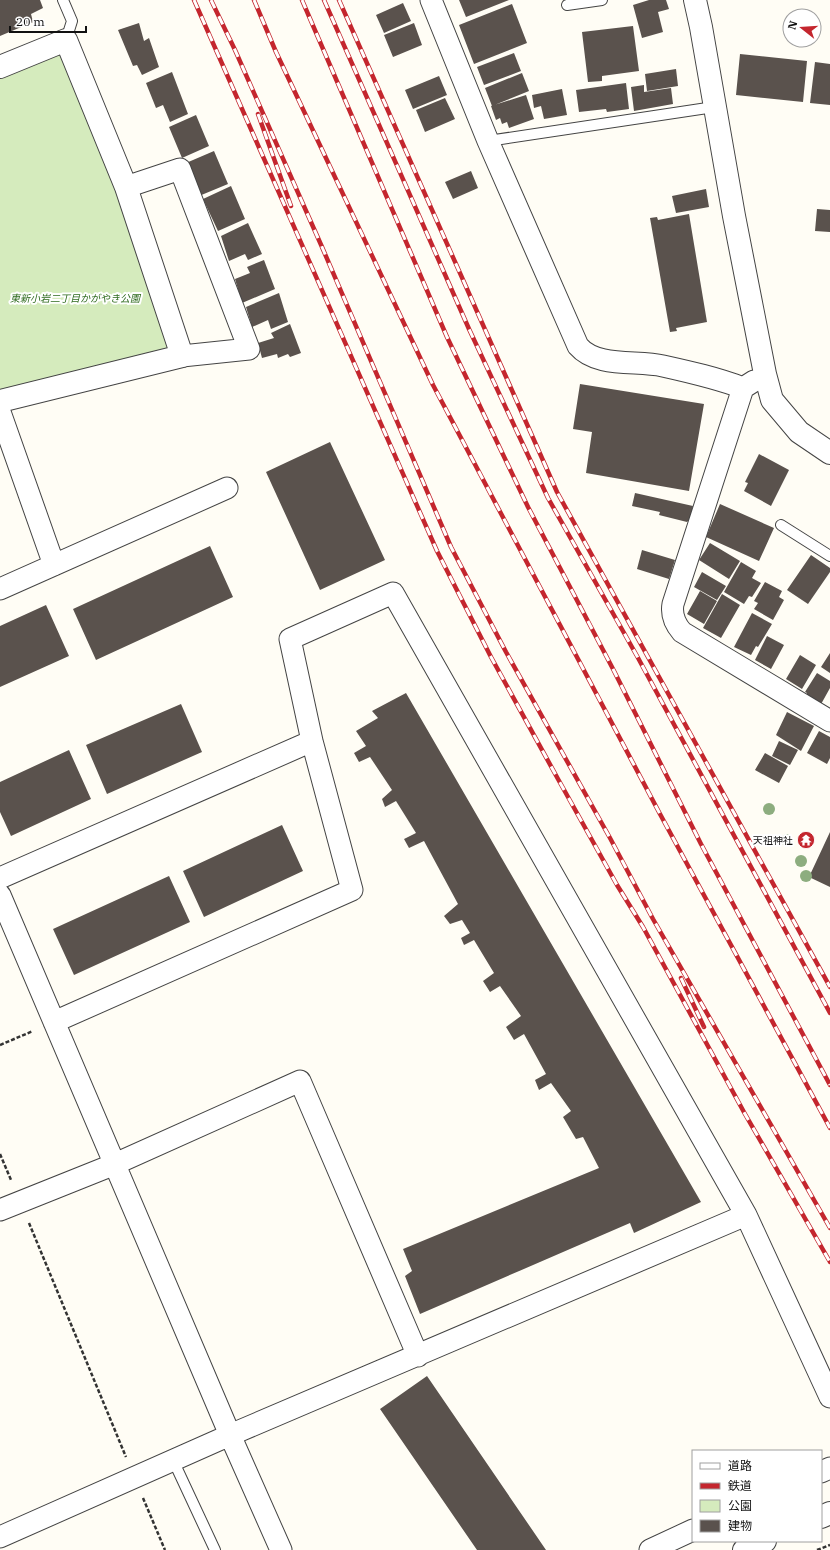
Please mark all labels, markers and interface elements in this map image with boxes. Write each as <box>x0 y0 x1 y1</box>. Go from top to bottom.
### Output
scale bar <box>10 8 86 34</box>
north arrow <box>782 8 822 48</box>
text: 20 m <box>16 14 45 29</box>
text: N <box>784 19 800 31</box>
park label: 東新小岩二丁目かがやき公園 <box>10 292 142 305</box>
temple icon: 天祖神社 <box>796 830 816 850</box>
place label: 天祖神社 <box>753 834 793 847</box>
legend <box>692 1450 822 1542</box>
text: 道路 <box>728 1458 752 1473</box>
text: 鉄道 <box>728 1478 752 1493</box>
text: 公園 <box>728 1498 752 1513</box>
text: 建物 <box>728 1518 752 1533</box>

